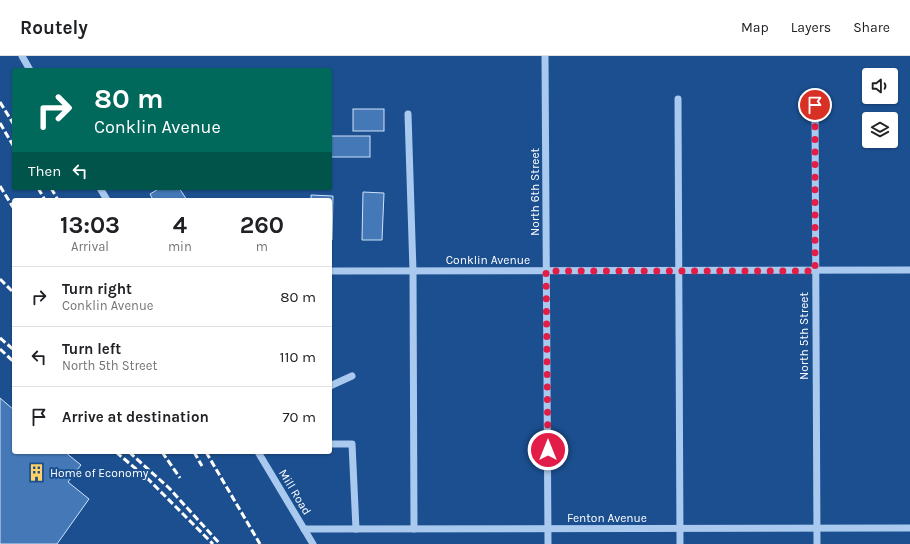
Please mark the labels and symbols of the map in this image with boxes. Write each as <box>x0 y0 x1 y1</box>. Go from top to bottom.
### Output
pin <box>798 88 832 122</box>
street label: North 6th Street <box>528 147 542 236</box>
street label: Conklin Avenue <box>446 253 530 267</box>
street label: North 5th Street <box>797 292 811 380</box>
position arrow <box>527 429 569 471</box>
building icon: Home of Economy <box>27 463 47 483</box>
place label: Home of Economy <box>50 466 149 480</box>
street label: Mill Road <box>276 467 314 517</box>
street label: Fenton Avenue <box>567 511 647 525</box>

